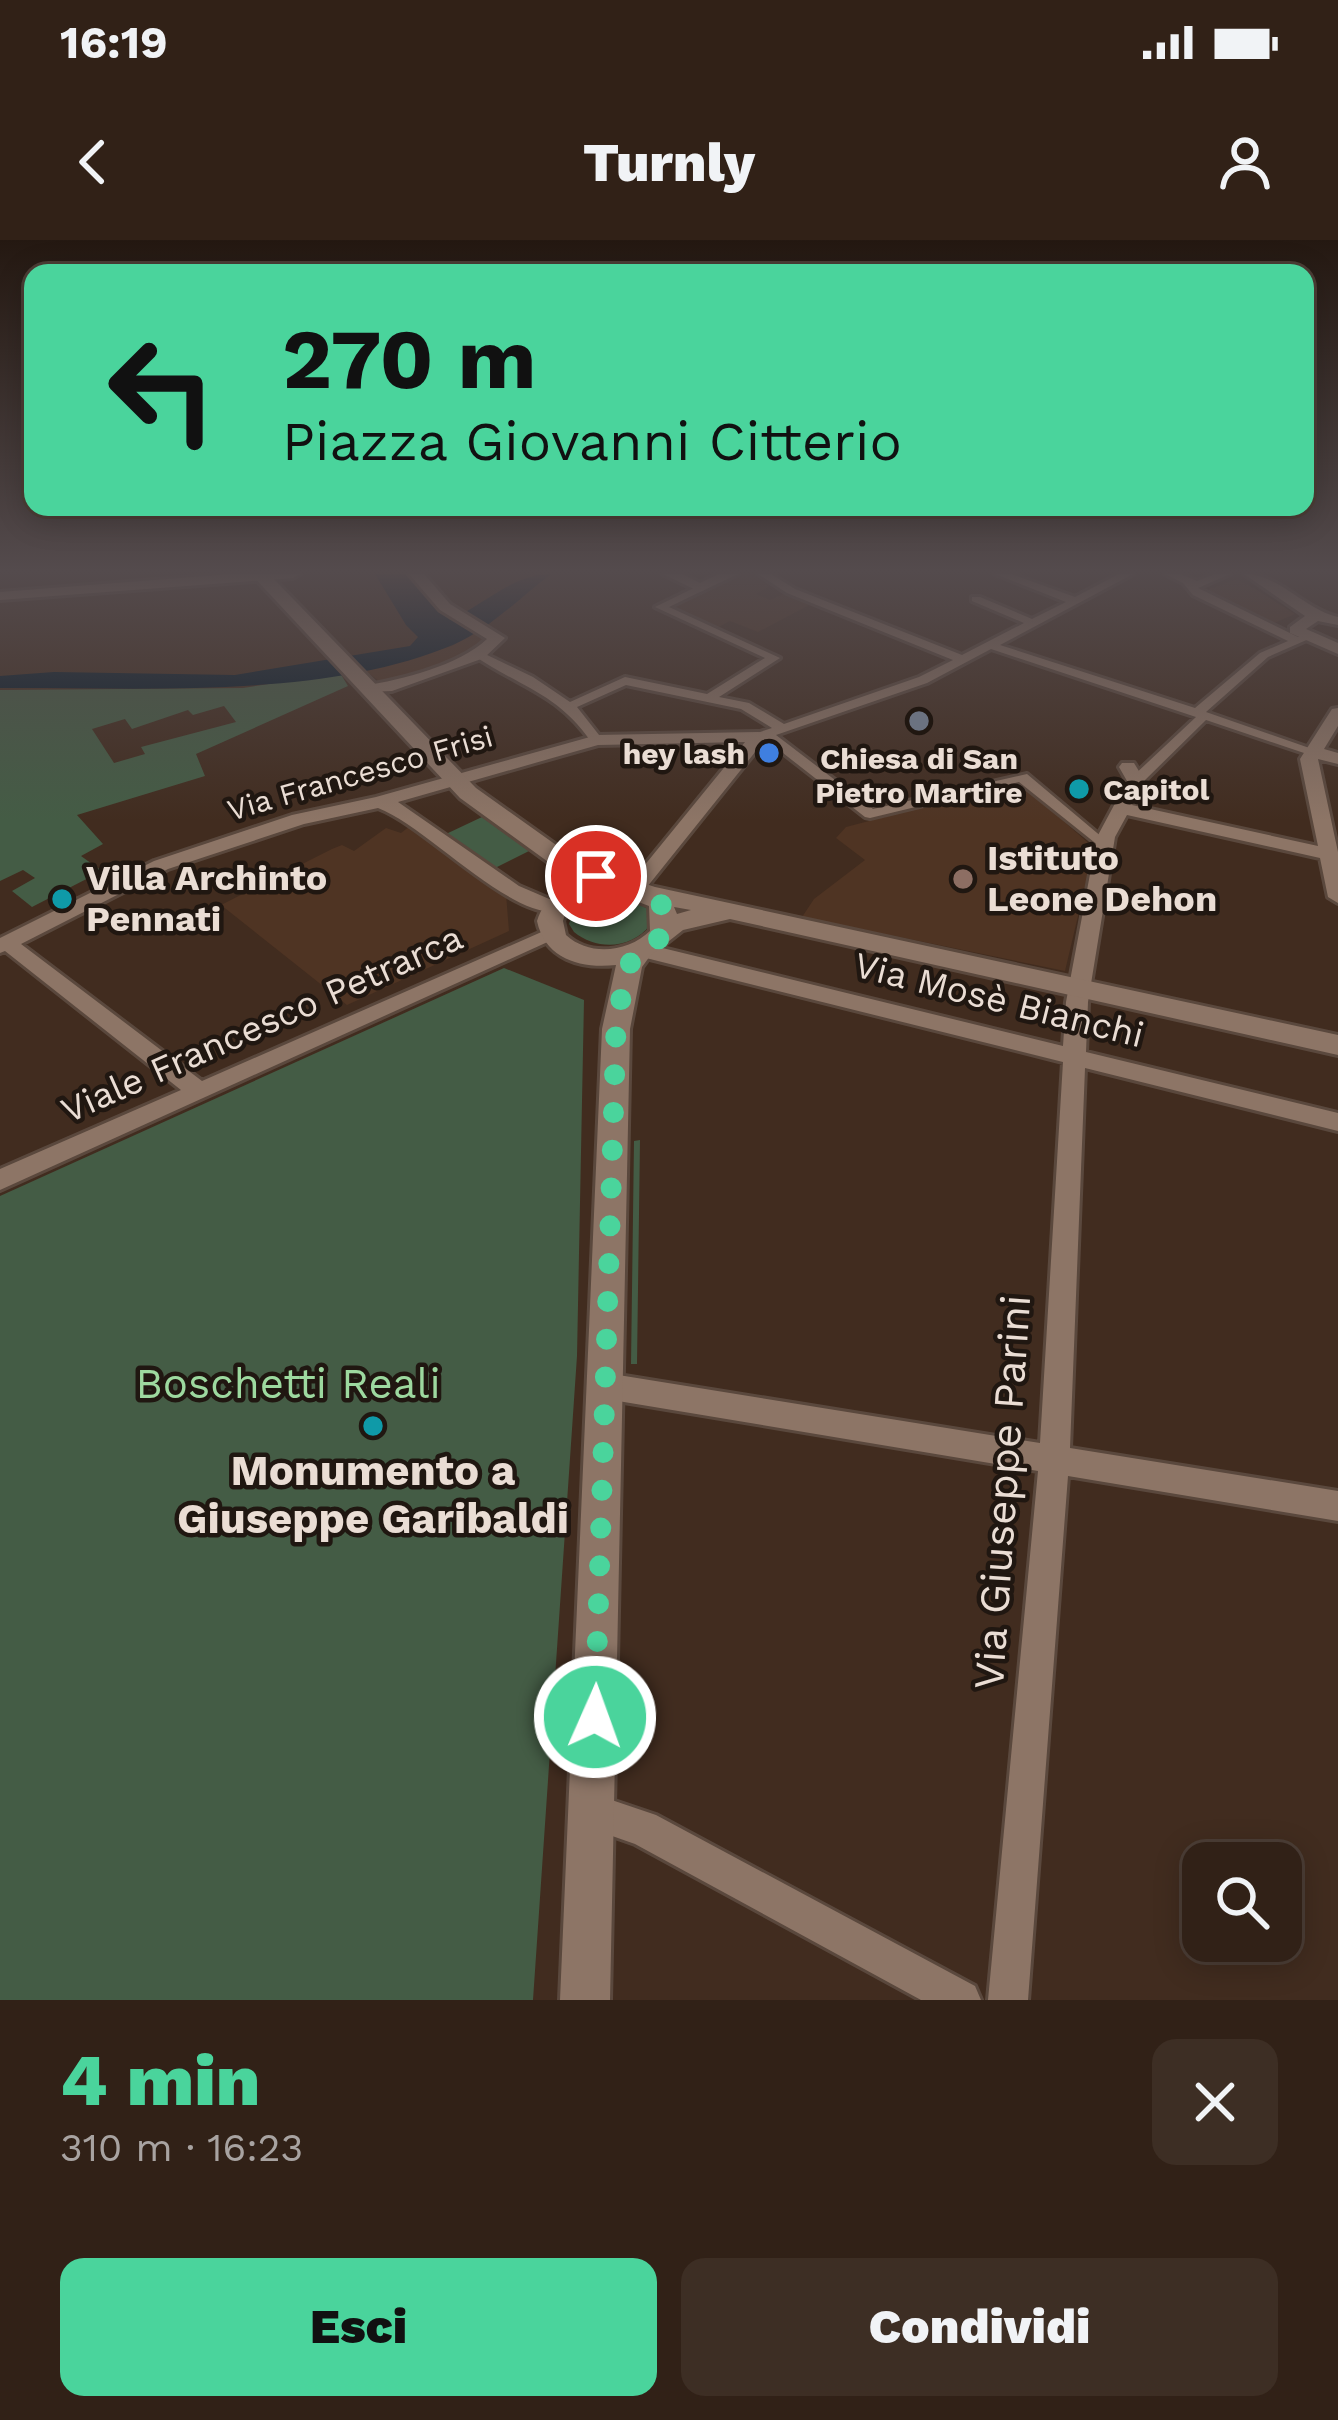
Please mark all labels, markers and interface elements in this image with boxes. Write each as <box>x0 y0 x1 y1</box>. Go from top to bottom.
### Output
text: 16:19 <box>60 16 168 69</box>
icon: back <box>60 129 126 195</box>
icon: person <box>1212 129 1278 195</box>
text: Turnly <box>583 131 755 194</box>
text: 270 m <box>282 310 537 408</box>
icon: left <box>84 312 240 468</box>
text: Piazza Giovanni Citterio <box>282 410 902 473</box>
marker: Chiesa di San Pietro Martire <box>906 708 932 734</box>
street label: Via Francesco Frisi <box>223 718 497 828</box>
place label: hey lash <box>623 736 745 771</box>
marker: hey lash <box>756 740 782 766</box>
place label: Chiesa di San Pietro Martire <box>815 741 1023 810</box>
place label: Capitol <box>1103 772 1209 807</box>
marker: Capitol <box>1066 776 1092 802</box>
pin <box>545 825 647 927</box>
place label: Istituto Leone Dehon <box>987 837 1217 920</box>
icon: arrive <box>563 843 629 909</box>
place label: Villa Archinto Pennati <box>86 857 327 940</box>
marker: Istituto Leone Dehon <box>950 866 976 892</box>
marker: Villa Archinto Pennati <box>49 886 75 912</box>
street label: Viale Francesco Petrarca <box>55 916 469 1132</box>
street label: Via Mosè Bianchi <box>850 944 1148 1056</box>
street label: Via Giuseppe Parini <box>964 1293 1040 1691</box>
park label: Boschetti Reali <box>135 1359 441 1408</box>
marker: Monumento a Giuseppe Garibaldi <box>360 1413 386 1439</box>
place label: Monumento a Giuseppe Garibaldi <box>177 1446 569 1543</box>
position arrow <box>532 1654 658 1780</box>
map controls <box>1182 1842 1302 1962</box>
button: search <box>1182 1842 1302 1962</box>
text: 4 min <box>60 2038 260 2122</box>
button: close <box>1152 2039 1278 2165</box>
text: 310 m · 16:23 <box>60 2125 303 2170</box>
button: Esci <box>60 2258 657 2396</box>
button: Condividi <box>681 2258 1278 2396</box>

